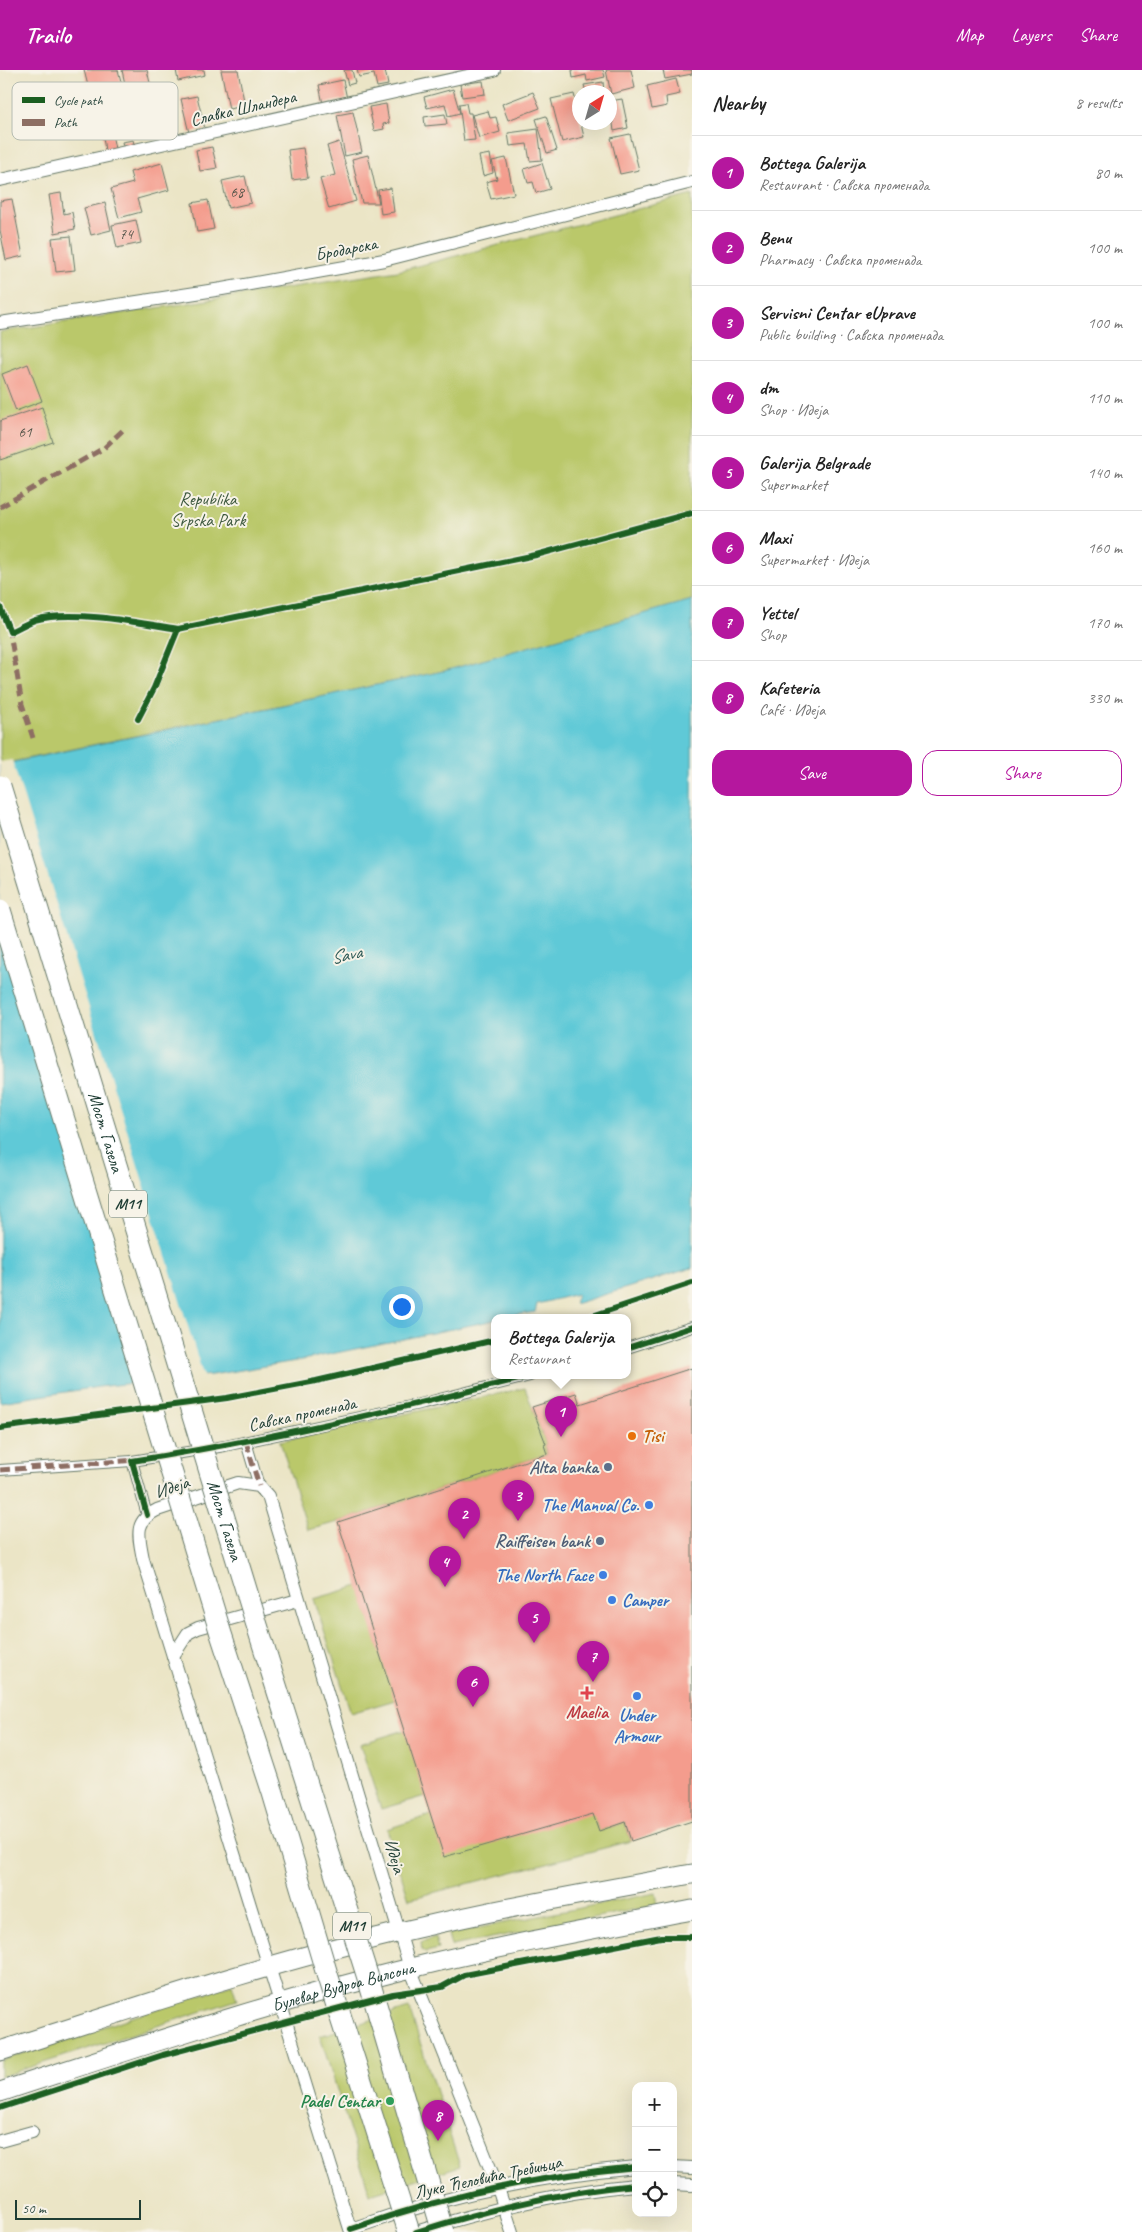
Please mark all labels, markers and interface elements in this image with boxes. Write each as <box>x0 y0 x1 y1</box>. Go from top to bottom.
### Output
text: Trailo <box>25 20 71 50</box>
text: Map <box>956 24 984 46</box>
text: Layers <box>1012 24 1051 46</box>
text: Share <box>1079 24 1117 46</box>
legend <box>12 82 178 140</box>
street label: Славка Шландера <box>188 85 300 131</box>
north arrow <box>572 85 617 130</box>
text: Nearby <box>712 90 765 116</box>
text: Cycle path <box>54 92 103 109</box>
text: 8 results <box>1075 93 1122 113</box>
text: Path <box>54 114 78 131</box>
text: Bottega Galerija <box>759 151 865 175</box>
text: 1 <box>724 163 732 183</box>
text: 80 m <box>1095 163 1122 183</box>
text: Restaurant · Савска променада <box>759 175 929 195</box>
house number: 68 <box>230 183 245 202</box>
house number: 74 <box>119 225 134 244</box>
text: Benu <box>759 226 791 250</box>
street label: Бродарска <box>313 232 380 266</box>
text: 2 <box>724 238 732 258</box>
text: 100 m <box>1088 238 1122 258</box>
text: Pharmacy · Савска променада <box>759 250 921 270</box>
text: Servisni Centar eUprave <box>759 301 915 325</box>
text: 3 <box>724 313 732 333</box>
text: 100 m <box>1088 313 1122 333</box>
text: Public building · Савска променада <box>759 325 943 345</box>
text: dm <box>759 376 778 400</box>
text: 4 <box>724 388 732 408</box>
text: 110 m <box>1088 388 1122 408</box>
text: Shop · Идеја <box>759 400 828 420</box>
house number: 61 <box>18 423 33 442</box>
text: Galerija Belgrade <box>759 451 870 475</box>
text: 5 <box>725 463 731 483</box>
text: 140 m <box>1088 463 1122 483</box>
text: Supermarket <box>759 475 827 495</box>
park label: Republika Srpska Park <box>171 488 247 531</box>
text: Maxi <box>759 526 792 550</box>
text: 6 <box>724 538 732 558</box>
text: 160 m <box>1088 538 1122 558</box>
text: Supermarket · Идеја <box>759 550 869 570</box>
text: Yettel <box>759 601 796 625</box>
text: 7 <box>724 613 732 633</box>
text: 170 m <box>1088 613 1122 633</box>
text: Shop <box>759 625 786 645</box>
text: Kafeteria <box>759 676 819 700</box>
text: 8 <box>724 688 732 708</box>
text: 330 m <box>1088 688 1122 708</box>
text: Café · Идеја <box>759 700 825 720</box>
button: Save <box>712 750 912 796</box>
button: Share <box>922 750 1122 796</box>
water label: Sava <box>328 940 366 970</box>
street label: Мост Газела <box>83 1089 129 1176</box>
road number: M11 <box>109 1190 147 1218</box>
your location <box>389 1294 415 1320</box>
popup <box>491 1314 631 1379</box>
text: Bottega Galerija <box>508 1325 614 1349</box>
text: Restaurant <box>508 1349 570 1369</box>
street label: Савска променада <box>246 1392 359 1436</box>
pin: 1 <box>545 1396 577 1437</box>
place label: Tisi <box>642 1425 666 1447</box>
marker: Tisi <box>626 1430 638 1442</box>
place label: Alta banka <box>529 1456 599 1478</box>
marker: Alta banka <box>602 1461 614 1473</box>
street label: Идеја <box>152 1471 193 1503</box>
street label: Мост Газела <box>202 1477 248 1564</box>
pin: 3 <box>502 1480 534 1521</box>
place label: The Manual Co. <box>542 1494 639 1516</box>
pin: 2 <box>448 1498 480 1539</box>
marker: The Manual Co. <box>643 1499 655 1511</box>
place label: Raiffeisen bank <box>495 1530 592 1552</box>
marker: Raiffeisen bank <box>594 1535 606 1547</box>
pin: 4 <box>429 1546 461 1587</box>
place label: The North Face <box>495 1564 595 1586</box>
marker: The North Face <box>597 1569 609 1581</box>
place label: Camper <box>622 1589 671 1611</box>
marker: Camper <box>606 1594 618 1606</box>
pin: 5 <box>518 1602 550 1643</box>
pin: 7 <box>577 1641 609 1682</box>
pin: 6 <box>457 1666 489 1707</box>
marker: Maelia <box>581 1687 593 1699</box>
marker: Under Armour <box>631 1690 643 1702</box>
place label: Maelia <box>566 1701 610 1723</box>
place label: Under Armour <box>614 1704 663 1747</box>
street label: Идеја <box>379 1836 411 1877</box>
road number: M11 <box>333 1912 371 1940</box>
street label: Булевар Вудроа Вилсона <box>269 1956 418 2016</box>
map controls <box>632 2082 677 2217</box>
button: + <box>632 2082 677 2127</box>
place label: Padel Centar <box>300 2090 383 2112</box>
marker: Padel Centar <box>384 2095 396 2107</box>
pin: 8 <box>422 2100 454 2141</box>
button: − <box>632 2127 677 2172</box>
street label: Луке Ћеловића Требињца <box>412 2150 565 2203</box>
button: locate <box>632 2172 677 2217</box>
scale bar <box>15 2197 141 2220</box>
text: 50 m <box>22 2200 46 2217</box>

